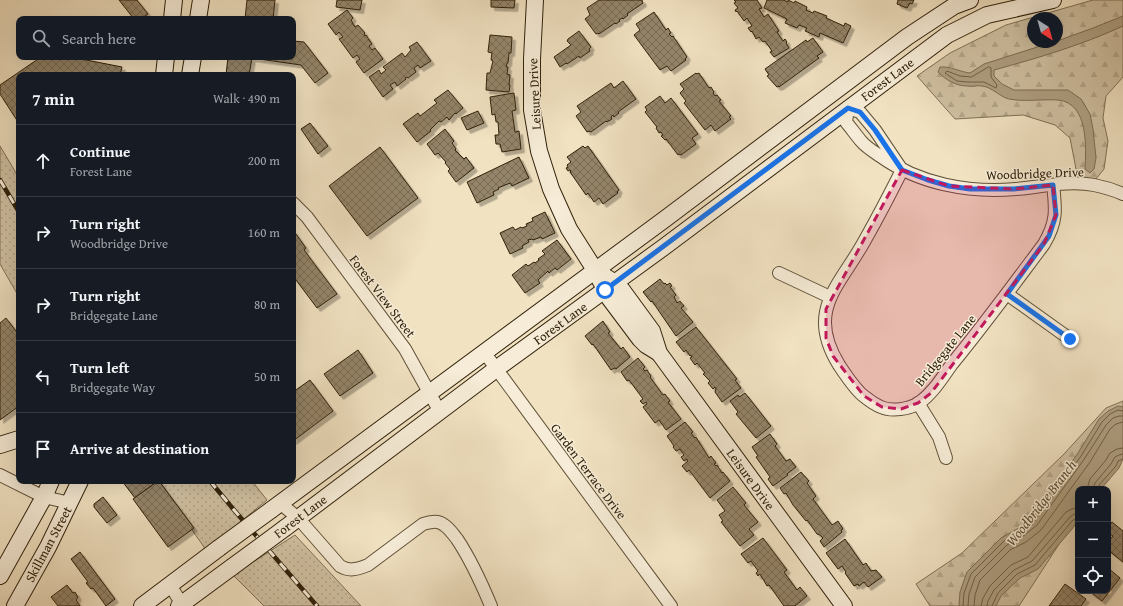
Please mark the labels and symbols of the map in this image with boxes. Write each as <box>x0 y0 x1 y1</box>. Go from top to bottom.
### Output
north arrow <box>1027 12 1063 48</box>
street label: Forest Lane <box>857 53 918 106</box>
street label: Leisure Drive <box>523 58 546 130</box>
street label: Woodbridge Drive <box>986 162 1084 185</box>
street label: Forest View Street <box>345 251 420 342</box>
route start <box>596 281 614 299</box>
street label: Forest Lane <box>530 297 591 349</box>
street label: Bridgegate Lane <box>910 310 980 390</box>
route end <box>1061 330 1079 348</box>
street label: Garden Terrace Drive <box>546 419 631 523</box>
street label: Leisure Drive <box>722 445 779 514</box>
water label: Woodbridge Branch <box>1001 456 1081 550</box>
street label: Forest Lane <box>270 490 331 543</box>
street label: Skillman Street <box>20 502 77 586</box>

